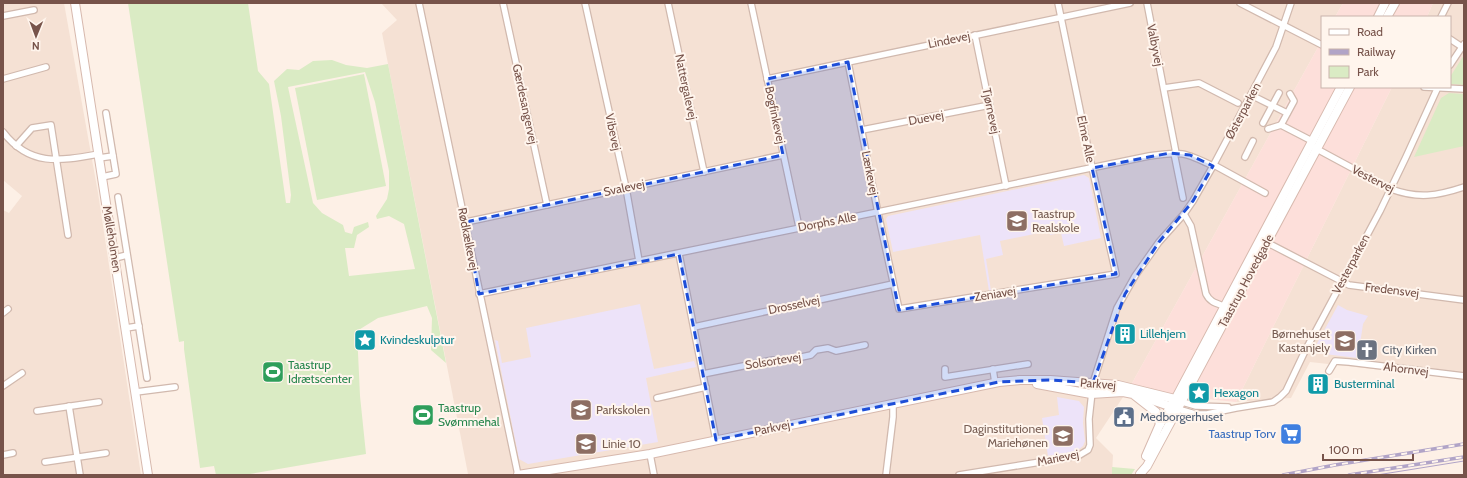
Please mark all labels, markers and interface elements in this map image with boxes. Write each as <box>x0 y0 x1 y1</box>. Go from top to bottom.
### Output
north arrow <box>16 16 56 56</box>
legend <box>1321 16 1451 88</box>
street label: Valbyvej <box>1144 23 1167 67</box>
text: Road <box>1357 24 1383 39</box>
street label: Lindevej <box>927 28 971 51</box>
text: N <box>32 39 40 53</box>
text: Railway <box>1357 44 1395 59</box>
street label: Nattergalevej <box>672 53 701 121</box>
street label: Gærdesangervej <box>510 62 541 145</box>
text: Park <box>1357 64 1379 79</box>
street label: Østerparken <box>1221 80 1264 142</box>
street label: Bogfinkevej <box>762 85 789 145</box>
street label: Tjørnevej <box>979 87 1004 135</box>
street label: Duevej <box>907 107 945 128</box>
street label: Vibevej <box>602 112 625 152</box>
street label: Elme Alle <box>1074 114 1099 164</box>
street label: Lærkevej <box>859 149 882 196</box>
street label: Vestervej <box>1349 161 1397 196</box>
street label: Svalevej <box>602 176 646 199</box>
street label: Mølleholmen <box>100 205 125 274</box>
street label: Rødkælkevej <box>455 206 482 271</box>
place label: Taastrup Realskole <box>1032 206 1079 235</box>
school or university icon: Taastrup Realskole <box>1004 208 1030 234</box>
street label: Dorphs Alle <box>797 209 857 234</box>
street label: Vesterparken <box>1328 231 1373 296</box>
street label: Taastrup Hovedgade <box>1215 232 1277 330</box>
street label: Fredensvej <box>1364 279 1420 300</box>
street label: Zeniavej <box>973 283 1017 304</box>
street label: Drosselvej <box>767 292 821 317</box>
building icon: Lillehjem <box>1112 321 1138 347</box>
place label: Lillehjem <box>1140 326 1186 341</box>
place label: Børnehuset Kastanjely <box>1272 326 1330 355</box>
place icon: Kvindeskulptur <box>352 327 378 353</box>
school or university icon: Børnehuset Kastanjely <box>1332 328 1358 354</box>
place label: Kvindeskulptur <box>380 332 454 347</box>
church icon: City Kirken <box>1354 337 1380 363</box>
place label: City Kirken <box>1382 342 1437 357</box>
street label: Solsortevej <box>744 349 802 372</box>
place label: Taastrup Idrætscenter <box>288 357 352 386</box>
street label: Ahornvej <box>1383 358 1429 379</box>
sports icon: Taastrup Idrætscenter <box>260 359 286 385</box>
building icon: Busterminal <box>1305 371 1331 397</box>
street label: Parkvej <box>1079 374 1117 393</box>
place label: Busterminal <box>1334 376 1395 391</box>
place icon: Hexagon <box>1186 380 1212 406</box>
place label: Hexagon <box>1214 385 1259 400</box>
school or university icon: Parkskolen <box>568 397 594 423</box>
place label: Taastrup Svømmehal <box>438 400 500 429</box>
sports icon: Taastrup Svømmehal <box>410 402 436 428</box>
place label: Parkskolen <box>596 402 650 417</box>
public building icon: Medborgerhuset <box>1111 404 1137 430</box>
place label: Medborgerhuset <box>1140 409 1223 424</box>
street label: Parkvej <box>753 416 791 439</box>
place label: Daginstitutionen Mariehønen <box>964 421 1048 450</box>
supermarket icon: Taastrup Torv <box>1278 421 1304 447</box>
school or university icon: Daginstitutionen Mariehønen <box>1050 423 1076 449</box>
place label: Taastrup Torv <box>1209 426 1276 441</box>
school or university icon: Linie 10 <box>573 431 599 457</box>
place label: Linie 10 <box>602 436 641 451</box>
scale bar <box>1323 436 1413 462</box>
text: 100 m <box>1329 442 1363 457</box>
street label: Marievej <box>1036 446 1080 469</box>

